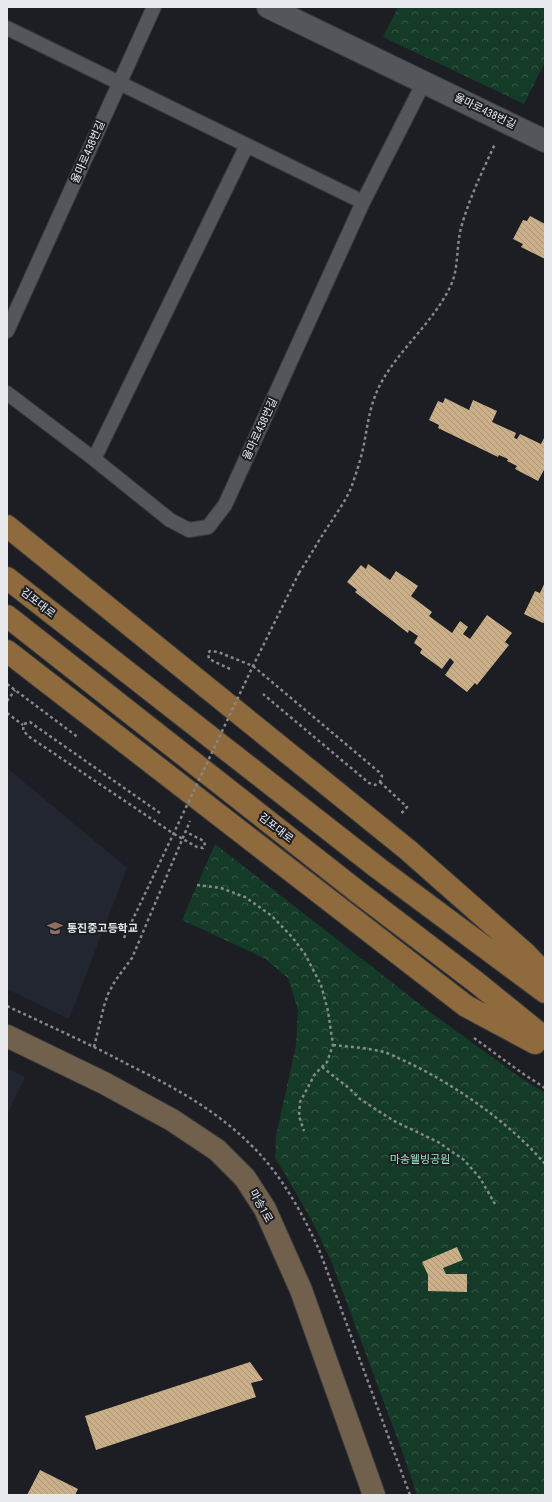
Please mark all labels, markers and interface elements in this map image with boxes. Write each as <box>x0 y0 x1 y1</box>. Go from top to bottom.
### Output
street label: 율마로438번길 <box>452 90 518 132</box>
street label: 율마로438번길 <box>68 119 108 185</box>
street label: 율마로438번길 <box>240 396 280 462</box>
street label: 김포대로 <box>18 585 58 621</box>
street label: 김포대로 <box>256 810 296 846</box>
school or university icon: 통진중고등학교 <box>46 919 64 937</box>
place label: 통진중고등학교 <box>67 922 138 935</box>
park label: 마송웰빙공원 <box>390 1153 450 1166</box>
street label: 마송1로 <box>247 1187 275 1225</box>

